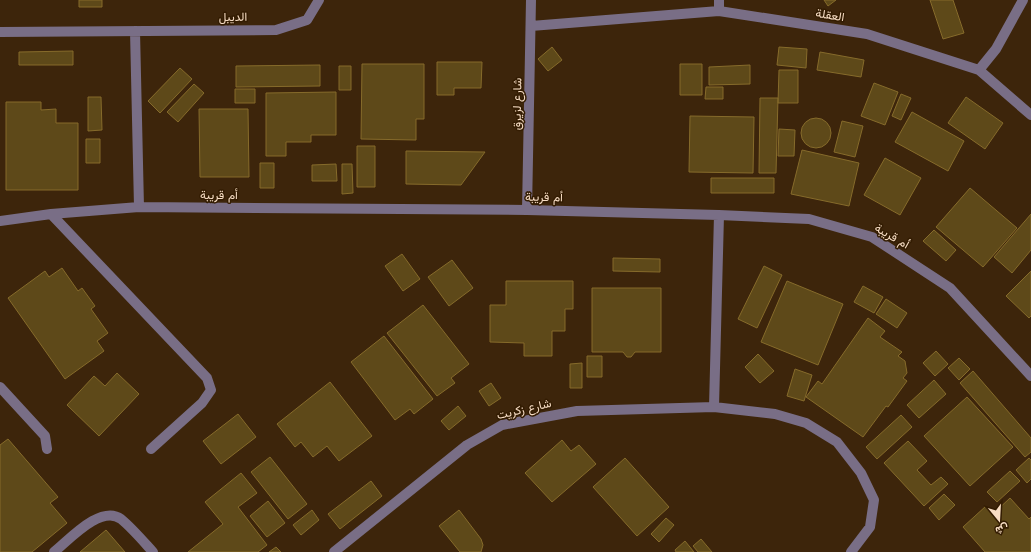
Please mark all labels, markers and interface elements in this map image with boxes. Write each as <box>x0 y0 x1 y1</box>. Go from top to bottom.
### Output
street label: العقلة <box>814 4 846 26</box>
street label: الديبل <box>219 8 247 26</box>
street label: شارع لزيرق <box>508 78 526 130</box>
street label: أم قريبة <box>200 186 238 204</box>
street label: أم قريبة <box>525 188 563 206</box>
street label: أم قريبة <box>871 219 913 253</box>
street label: شارع زكريت <box>495 394 553 424</box>
north arrow <box>979 500 1019 540</box>
text: ش <box>993 520 1011 539</box>

